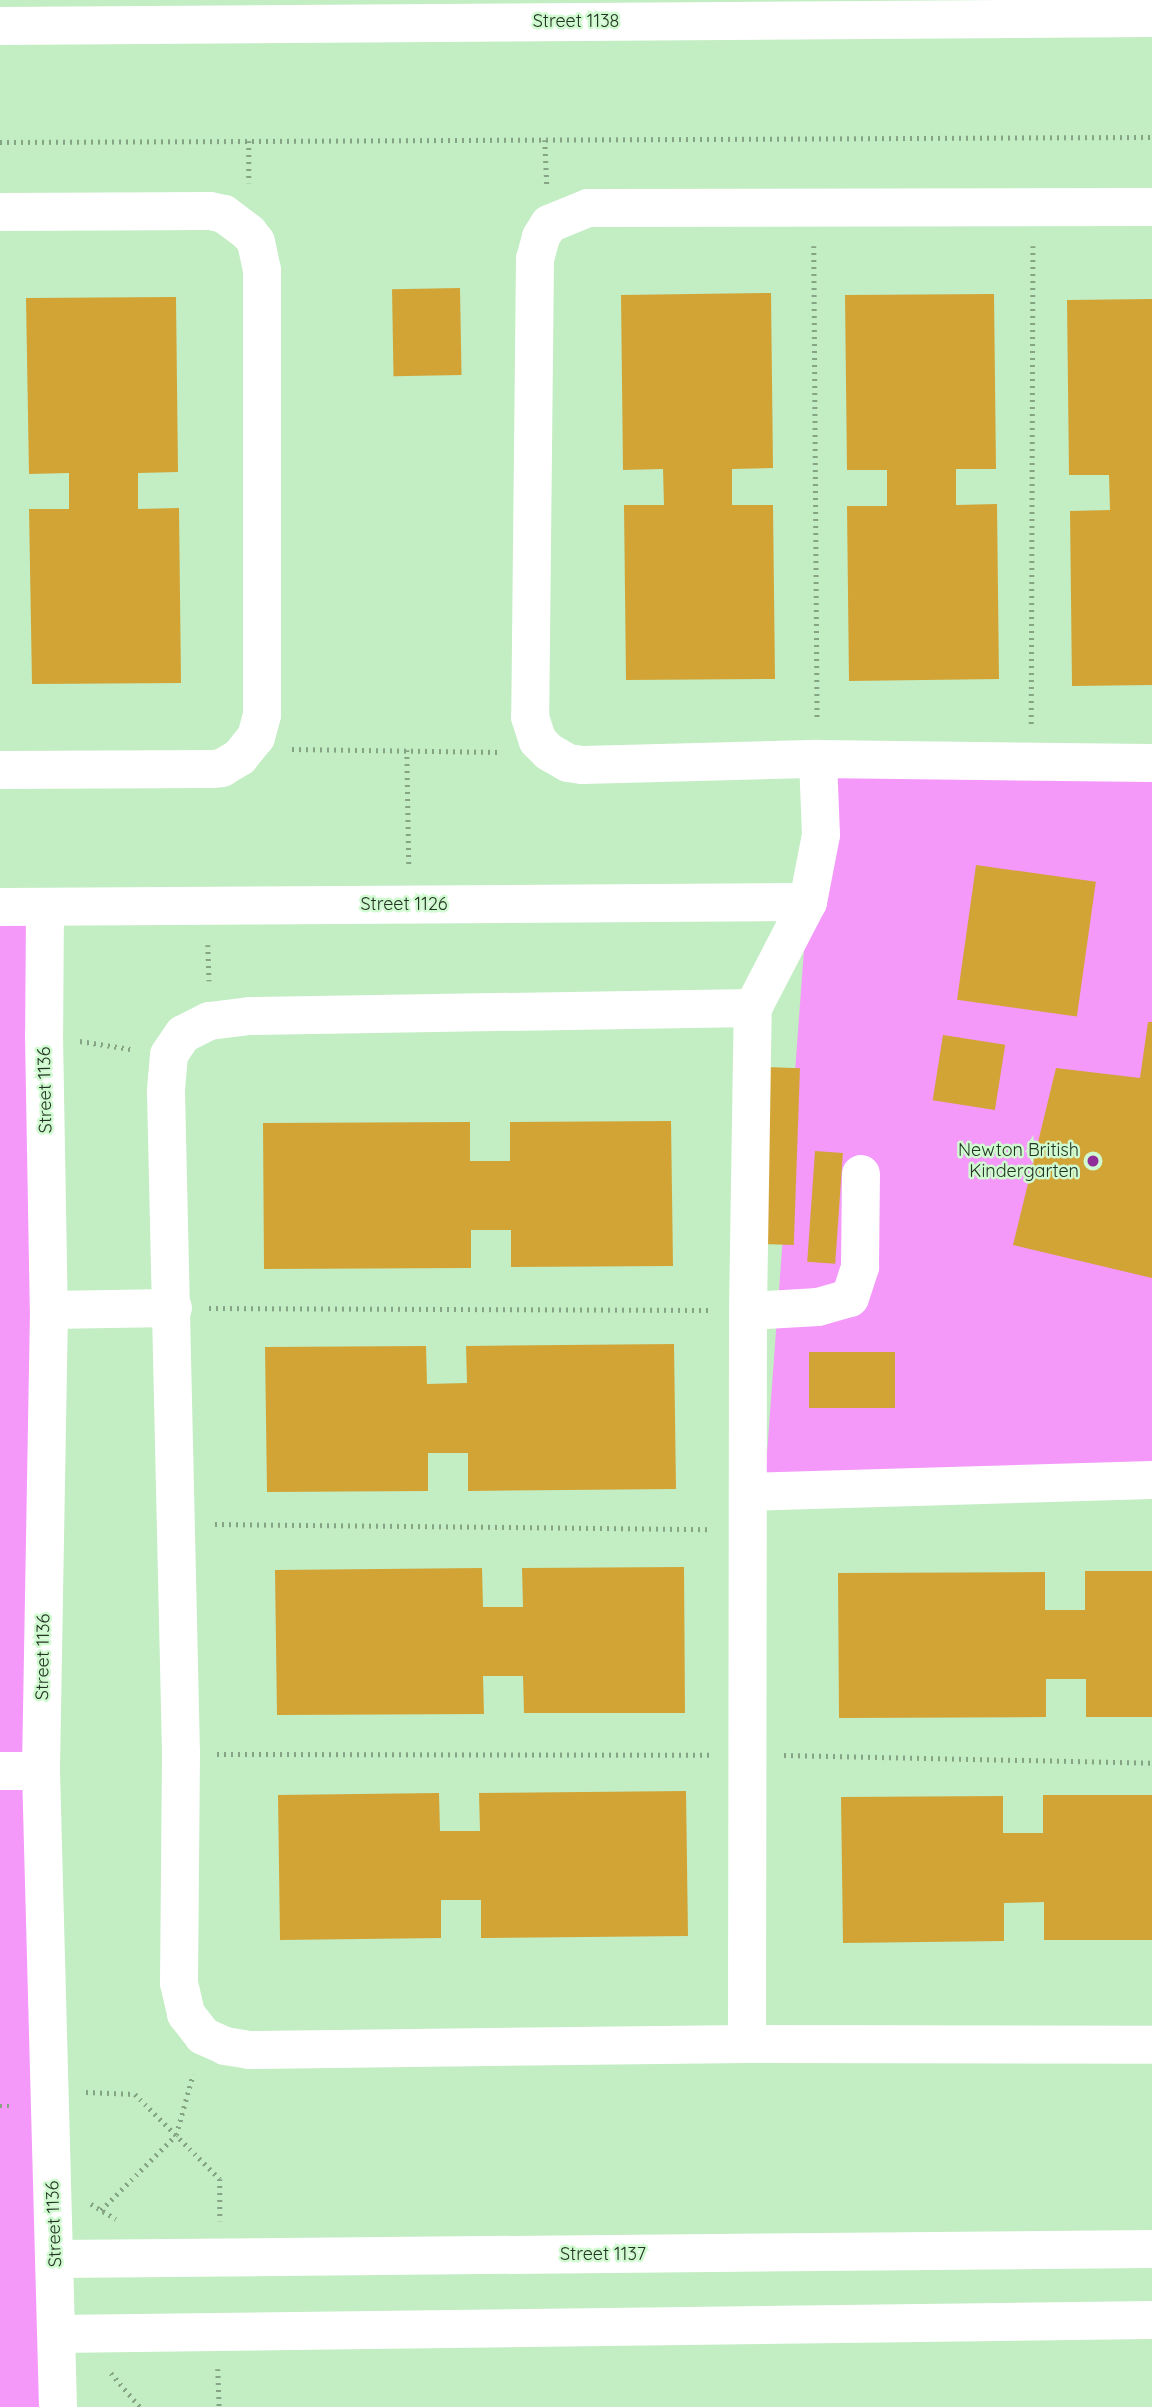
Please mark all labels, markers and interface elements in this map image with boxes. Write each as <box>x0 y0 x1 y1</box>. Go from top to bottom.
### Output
street label: Street 1138 <box>533 10 619 32</box>
street label: Street 1126 <box>360 893 448 915</box>
street label: Street 1136 <box>33 1047 57 1133</box>
place label: Newton British Kindergarten <box>958 1140 1079 1182</box>
marker: Newton British Kindergarten <box>1085 1153 1101 1169</box>
street label: Street 1136 <box>31 1614 55 1700</box>
street label: Street 1136 <box>42 2180 66 2268</box>
street label: Street 1137 <box>560 2243 646 2265</box>

